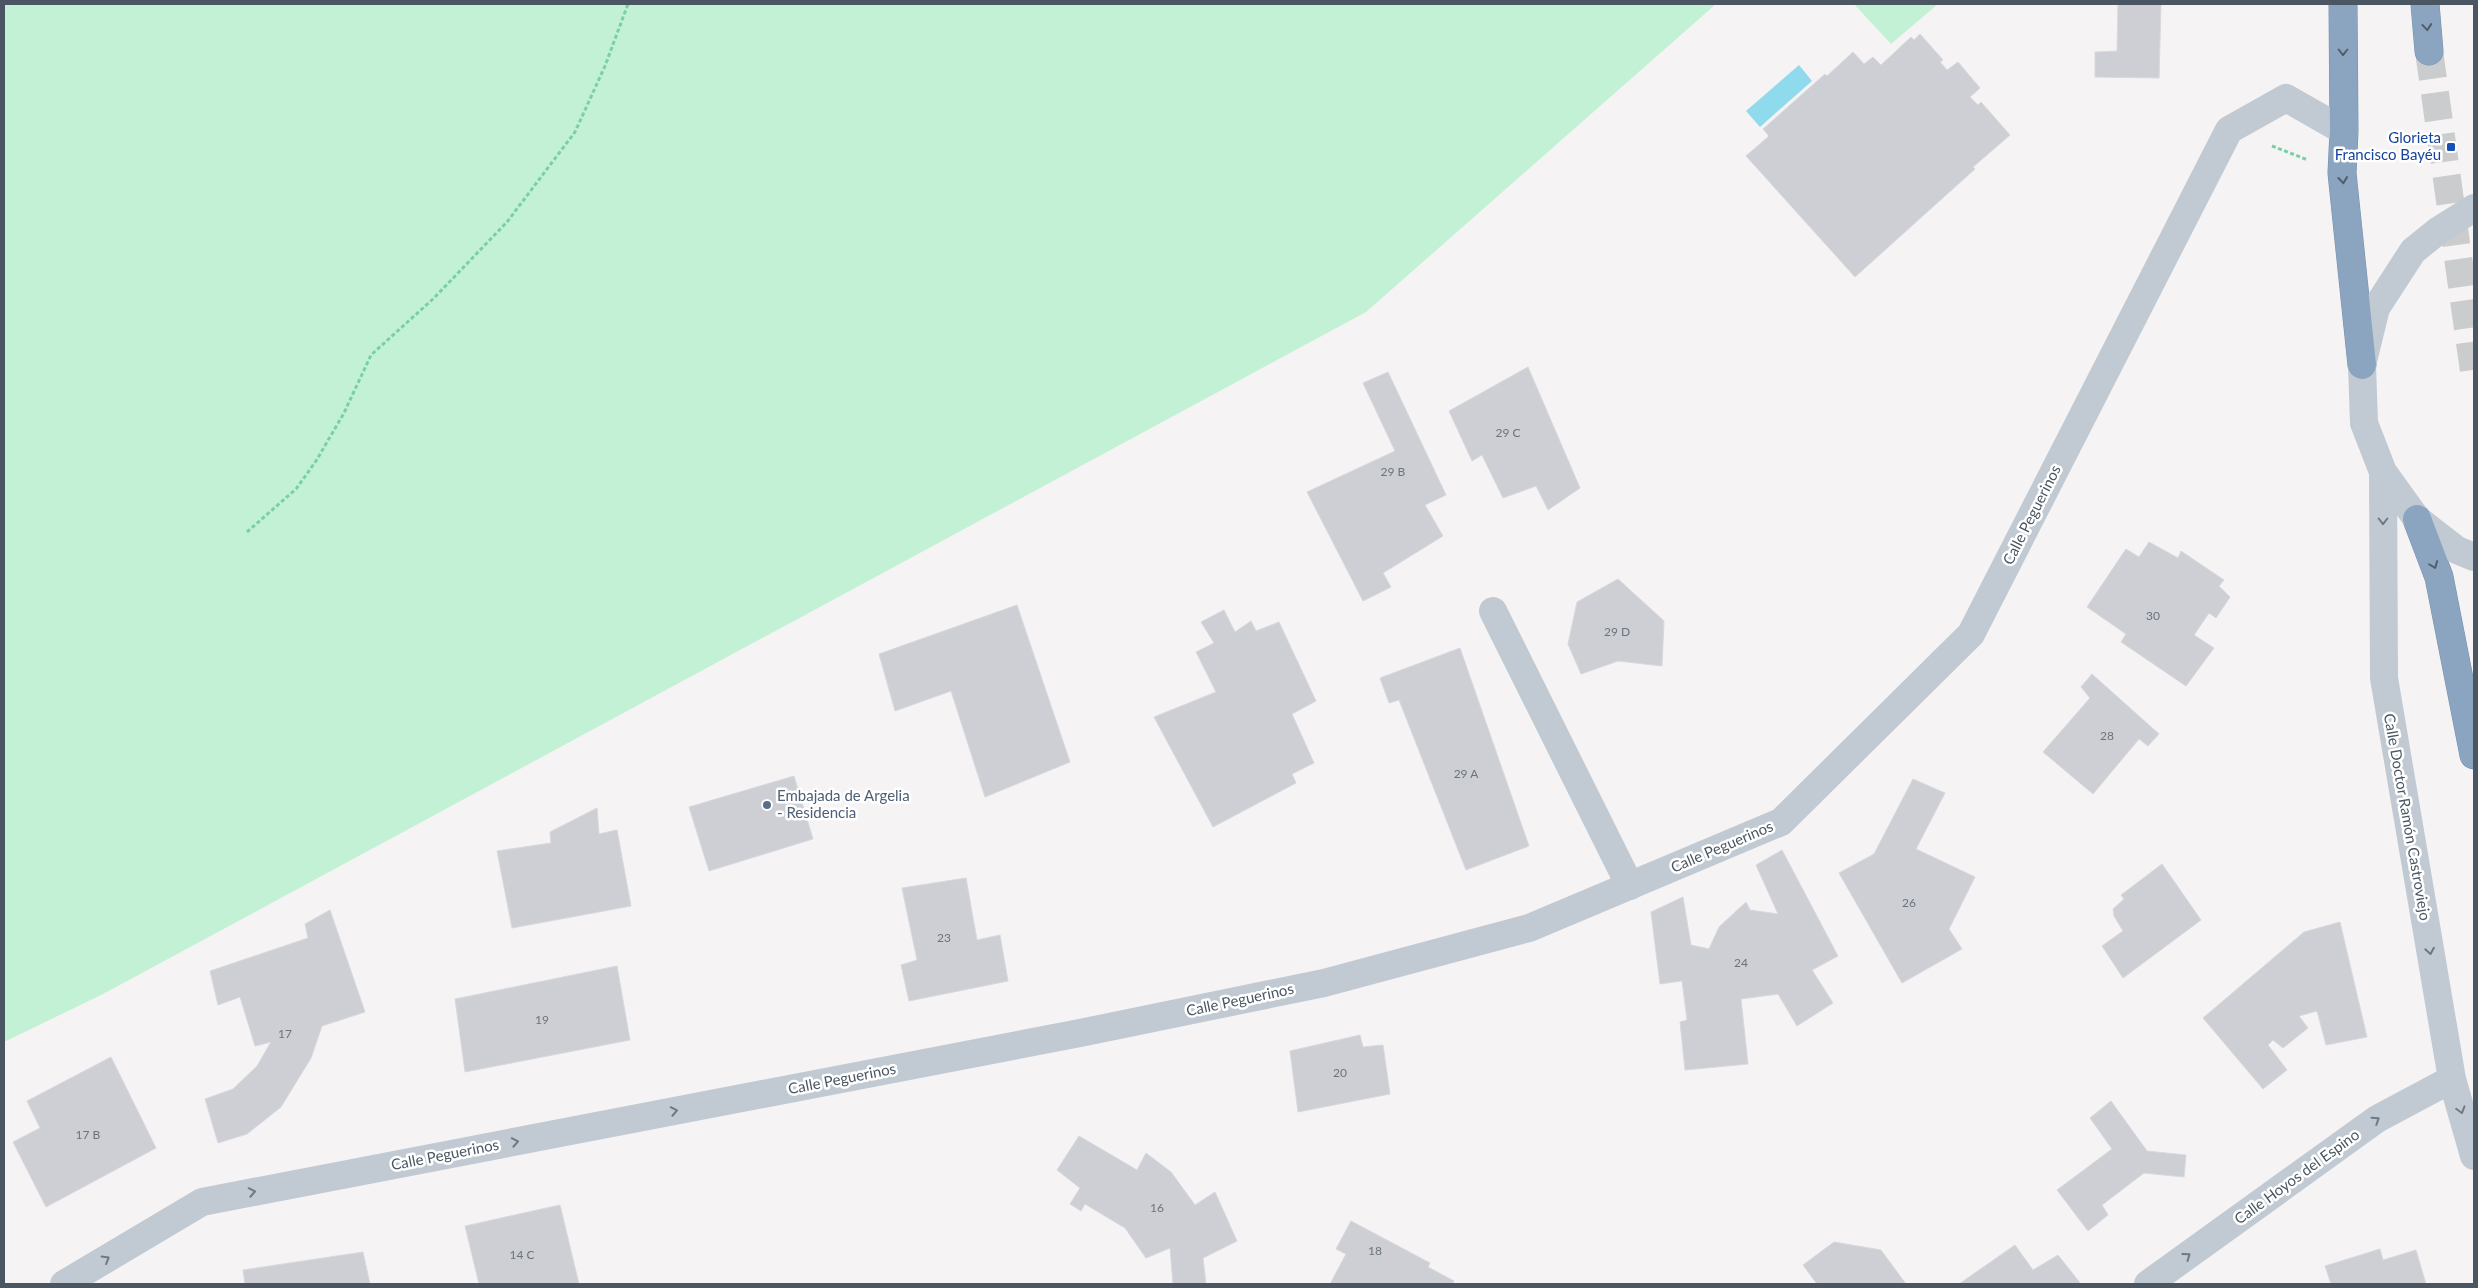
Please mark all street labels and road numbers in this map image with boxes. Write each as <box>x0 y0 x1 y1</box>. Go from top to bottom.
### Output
street label: Calle Peguerinos <box>1998 462 2064 567</box>
street label: Calle Doctor Ramón Castroviejo <box>2381 712 2435 922</box>
street label: Calle Peguerinos <box>1668 816 1775 876</box>
street label: Calle Peguerinos <box>1184 979 1295 1019</box>
street label: Calle Peguerinos <box>786 1059 897 1097</box>
street label: Calle Hoyos del Espino <box>2231 1125 2362 1227</box>
street label: Calle Peguerinos <box>389 1135 500 1173</box>

